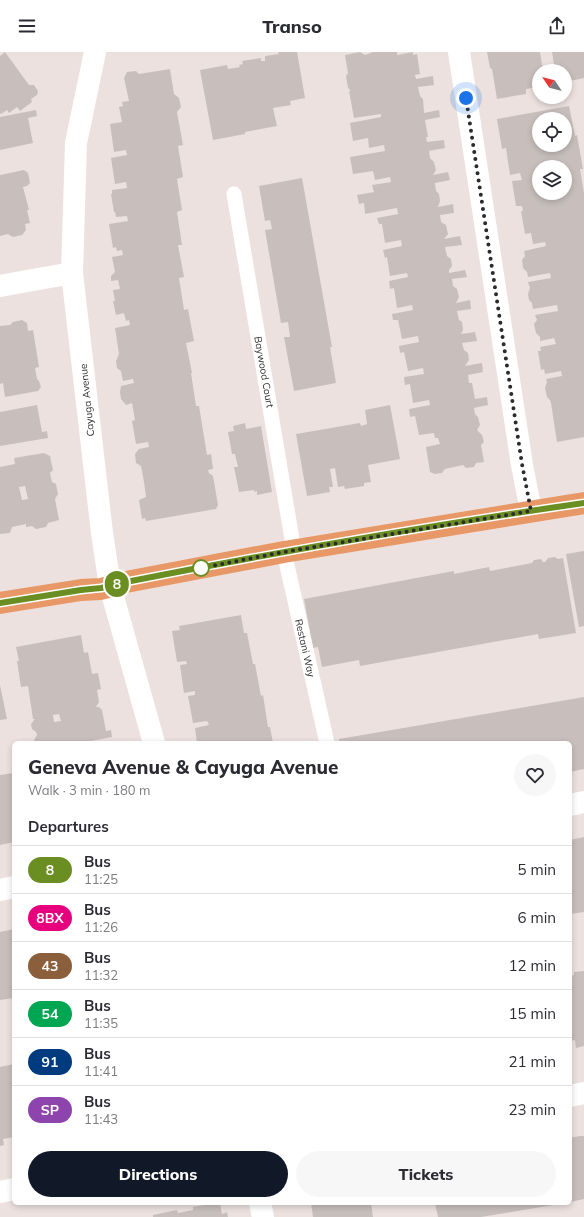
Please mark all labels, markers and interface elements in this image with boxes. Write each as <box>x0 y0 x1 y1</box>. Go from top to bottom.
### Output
icon: menu <box>16 15 38 37</box>
text: Transo <box>262 15 322 38</box>
icon: share <box>546 15 568 37</box>
north arrow <box>532 64 572 104</box>
map controls <box>532 64 572 200</box>
your location <box>456 88 476 108</box>
button: locate <box>532 112 572 152</box>
button: layers <box>532 160 572 200</box>
street label: Baywood Court <box>251 335 277 409</box>
street label: Cayuga Avenue <box>77 363 97 437</box>
unlabelled marker <box>192 559 210 577</box>
line badge: 8 <box>104 571 130 597</box>
text: 8 <box>113 575 121 593</box>
street label: Restani Way <box>292 618 318 679</box>
button: heart <box>514 754 556 796</box>
text: Geneva Avenue & Cayuga Avenue <box>28 755 339 779</box>
text: Walk · 3 min · 180 m <box>28 782 150 798</box>
text: Departures <box>28 817 109 836</box>
text: Bus <box>84 852 111 871</box>
text: 5 min <box>518 860 556 879</box>
text: 8 <box>46 861 54 879</box>
text: 11:25 <box>84 871 118 887</box>
text: Bus <box>84 900 111 919</box>
text: 6 min <box>518 908 556 927</box>
text: 8BX <box>36 909 64 927</box>
text: 11:26 <box>84 919 118 935</box>
text: Bus <box>84 948 111 967</box>
text: 12 min <box>509 956 556 975</box>
text: 43 <box>42 957 58 975</box>
text: 11:32 <box>84 967 118 983</box>
text: Bus <box>84 996 111 1015</box>
text: 15 min <box>509 1004 556 1023</box>
text: 54 <box>42 1005 58 1023</box>
text: 11:35 <box>84 1015 118 1031</box>
text: Bus <box>84 1044 111 1063</box>
text: 21 min <box>509 1052 556 1071</box>
text: 91 <box>42 1053 58 1071</box>
text: 11:41 <box>84 1063 118 1079</box>
text: Bus <box>84 1092 111 1111</box>
text: 23 min <box>509 1100 556 1119</box>
text: SP <box>41 1101 59 1119</box>
text: 11:43 <box>84 1111 118 1127</box>
button: Directions <box>28 1151 288 1197</box>
button: Tickets <box>296 1151 556 1197</box>

